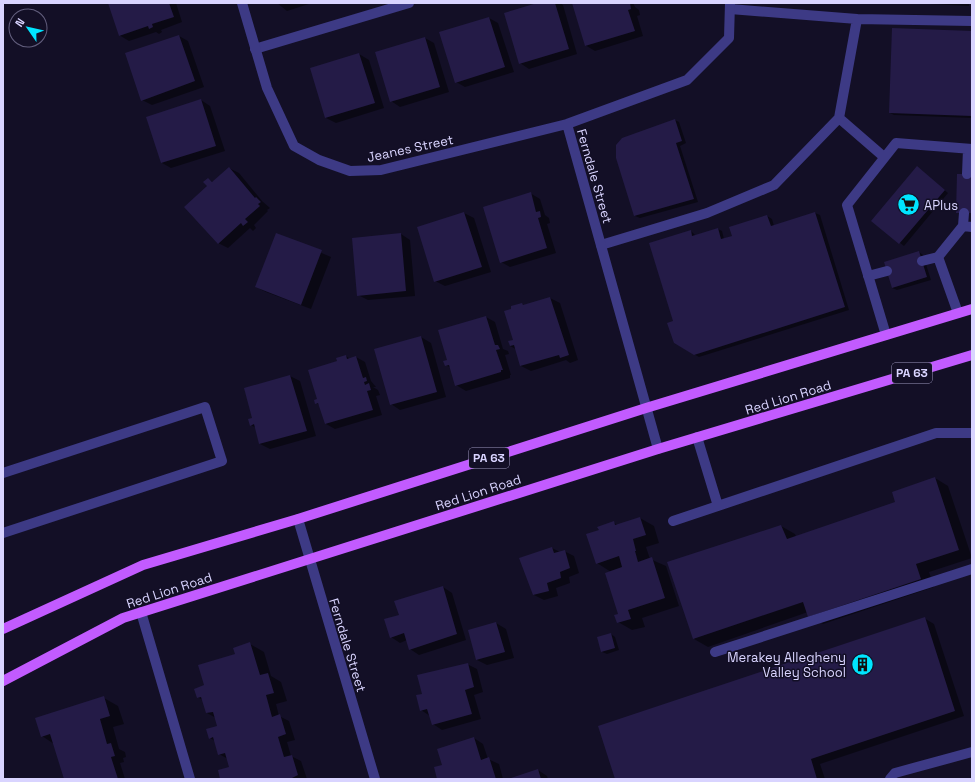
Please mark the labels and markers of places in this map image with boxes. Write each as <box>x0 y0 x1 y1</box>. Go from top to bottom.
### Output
supermarket icon: APlus <box>895 192 921 218</box>
place label: APlus <box>924 197 958 214</box>
place label: Merakey Allegheny Valley School <box>727 649 846 681</box>
building icon: Merakey Allegheny Valley School <box>849 651 875 677</box>

